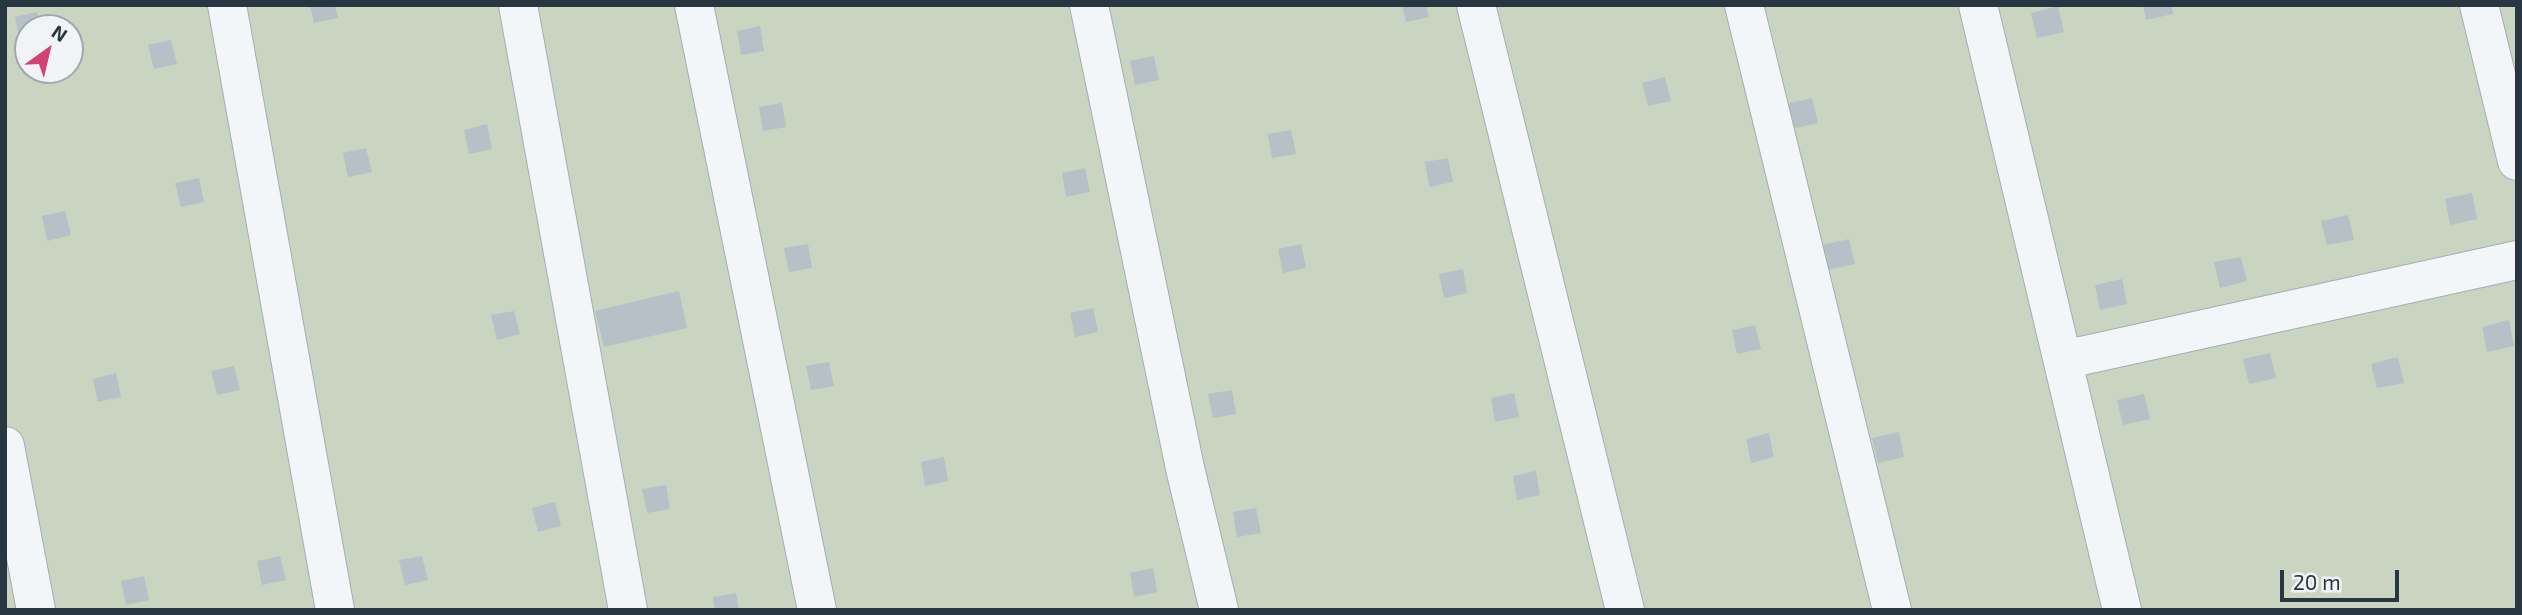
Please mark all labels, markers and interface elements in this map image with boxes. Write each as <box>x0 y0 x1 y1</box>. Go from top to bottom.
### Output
north arrow <box>14 14 84 84</box>
text: N <box>48 19 72 46</box>
scale bar <box>2284 556 2403 600</box>
text: 20 m <box>2293 569 2341 594</box>

